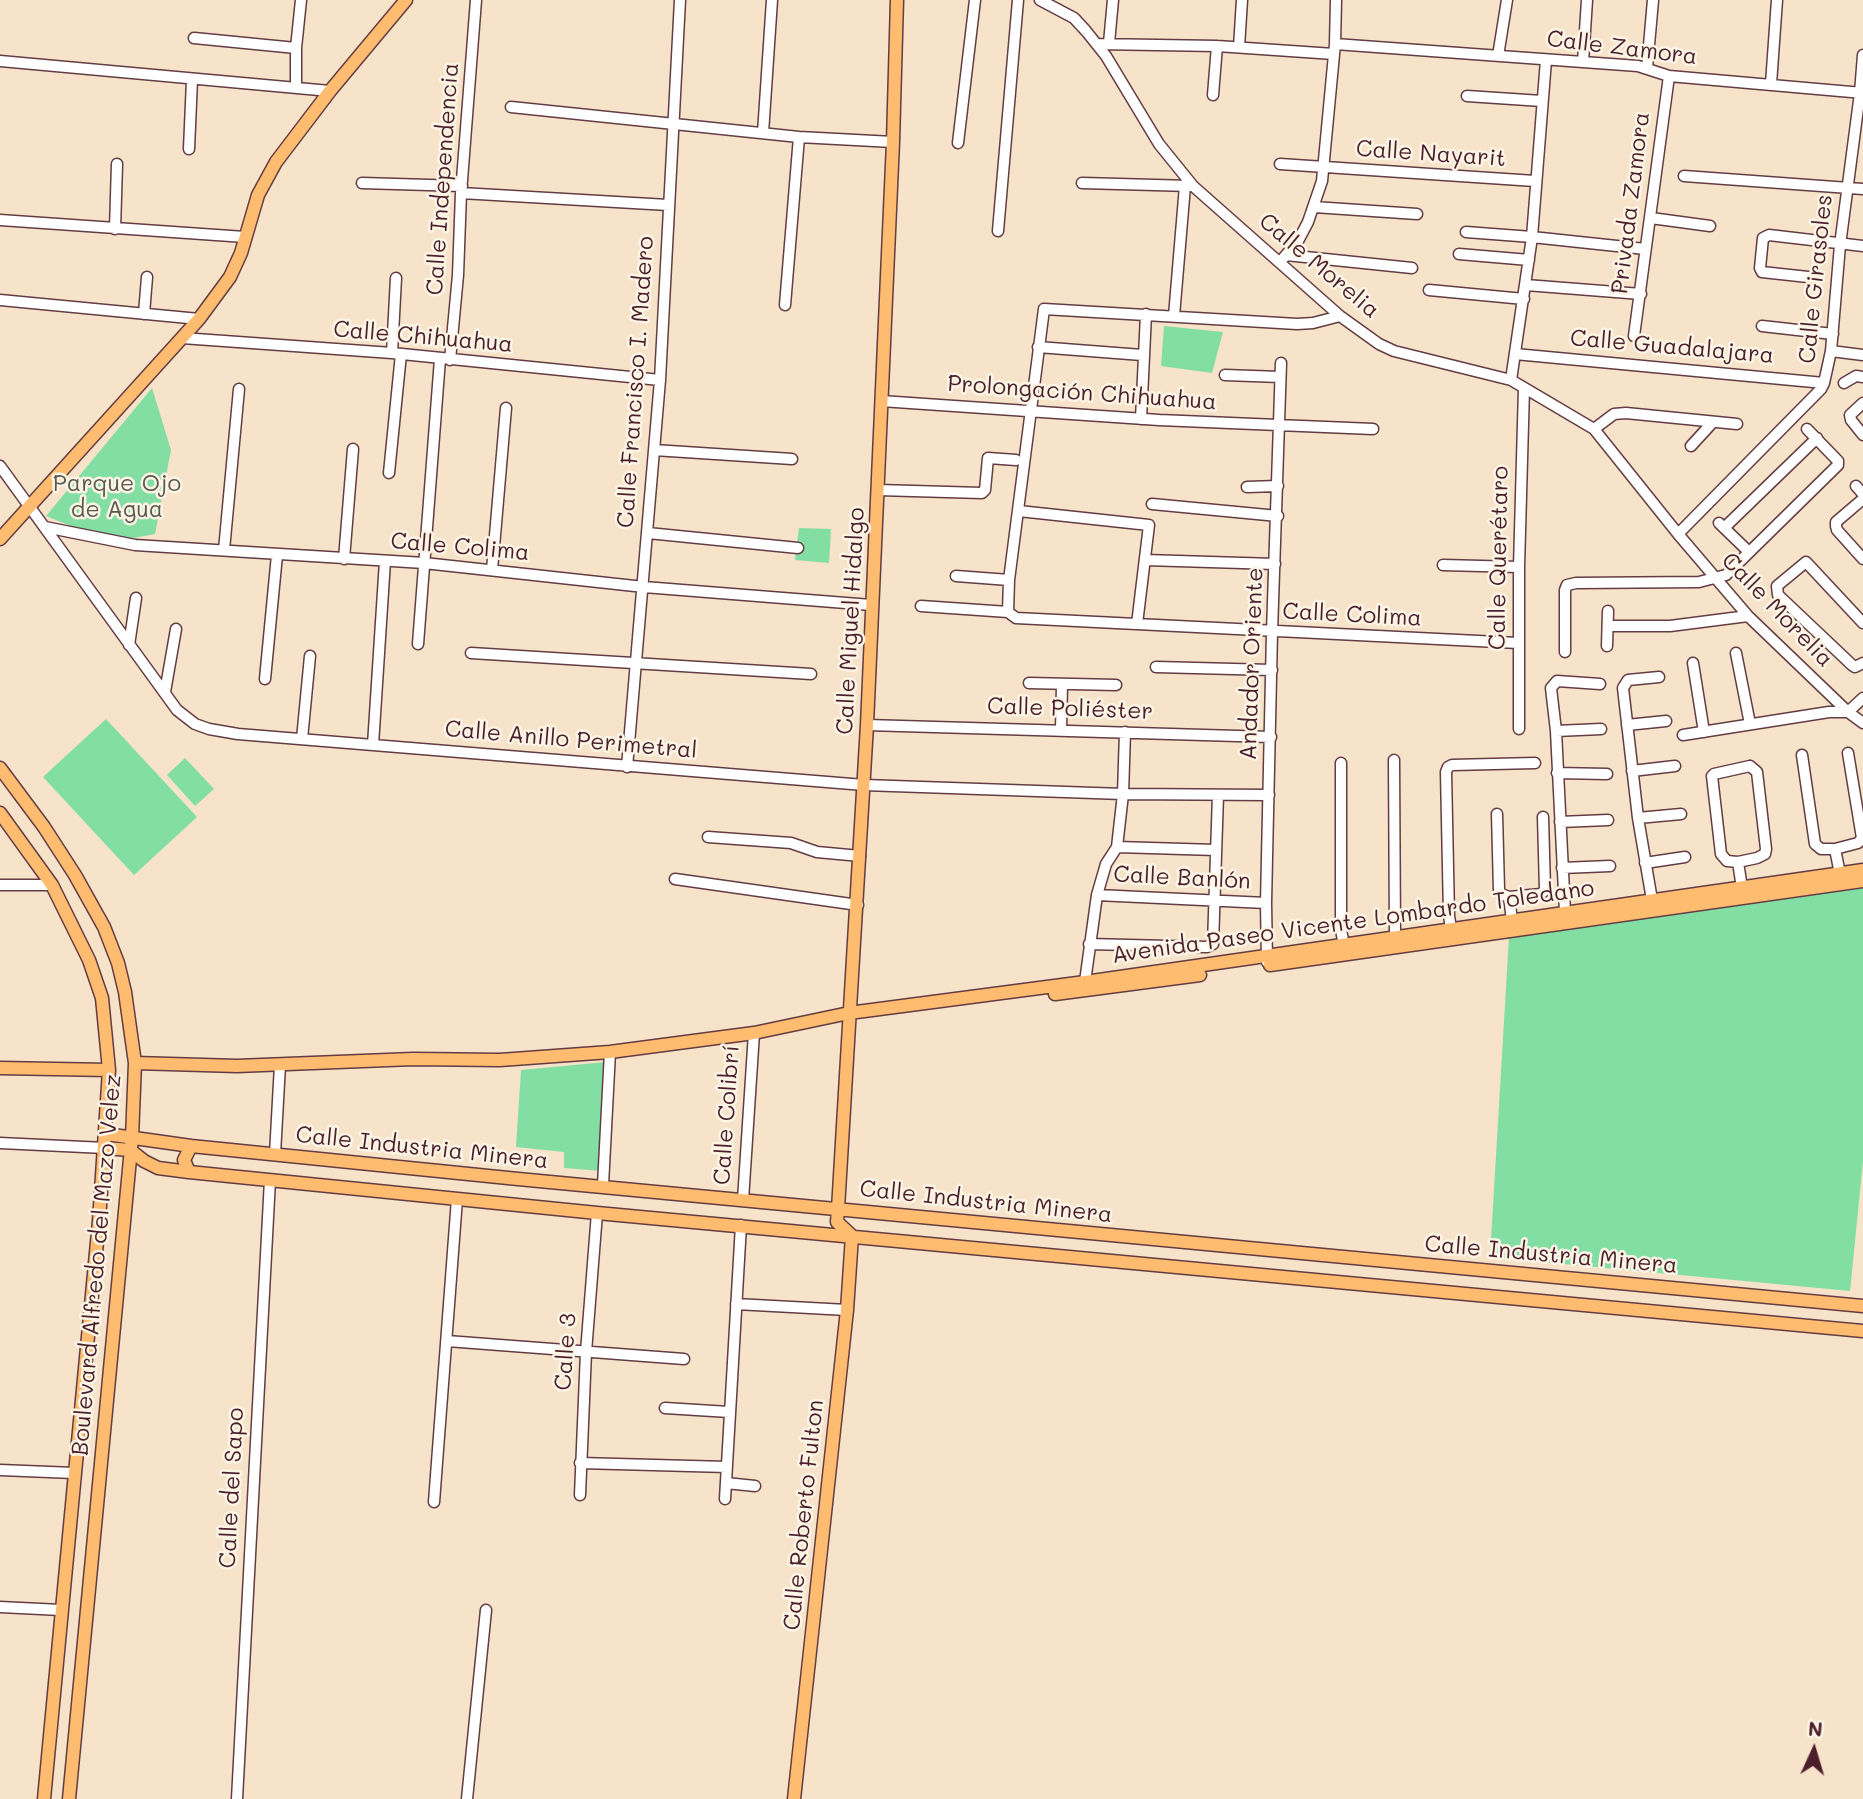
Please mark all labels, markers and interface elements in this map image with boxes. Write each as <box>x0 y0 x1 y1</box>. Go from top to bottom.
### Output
street label: Calle Zamora <box>1545 25 1699 71</box>
street label: Calle Independencia <box>421 62 465 296</box>
street label: Privada Zamora <box>1606 110 1656 296</box>
street label: Calle Nayarit <box>1355 135 1507 173</box>
street label: Calle Girasoles <box>1793 193 1839 365</box>
street label: Calle Morelia <box>1253 208 1385 324</box>
street label: Calle Francisco I. Madero <box>612 235 660 529</box>
street label: Calle Chihuahua <box>332 315 514 359</box>
street label: Calle Guadalajara <box>1569 324 1775 370</box>
street label: Prolongación Chihuahua <box>947 370 1217 416</box>
street label: Calle Querétaro <box>1484 466 1514 650</box>
park label: Parque Ojo de Agua <box>53 470 181 524</box>
street label: Calle Miguel Hidalgo <box>831 507 871 735</box>
street label: Calle Colima <box>389 527 531 567</box>
street label: Calle Morelia <box>1715 547 1839 673</box>
street label: Andador Oriente <box>1235 567 1269 761</box>
street label: Calle Colima <box>1282 598 1422 632</box>
street label: Calle Poliéster <box>986 692 1154 726</box>
street label: Calle Anillo Perimetral <box>444 715 698 765</box>
street label: Calle Banlón <box>1113 861 1251 895</box>
street label: Avenida Paseo Vicente Lombardo Toledano <box>1110 874 1596 970</box>
street label: Calle Colibrí <box>708 1044 746 1186</box>
street label: Boulevard Alfredo del Mazo Velez <box>67 1073 127 1457</box>
street label: Calle Industria Minera <box>294 1121 550 1175</box>
street label: Calle Industria Minera <box>858 1175 1114 1229</box>
street label: Calle Industria Minera <box>1423 1230 1679 1280</box>
street label: Calle 3 <box>550 1312 582 1392</box>
street label: Calle Roberto Fulton <box>778 1398 830 1632</box>
street label: Calle del Sapo <box>214 1407 250 1569</box>
north arrow <box>1779 1715 1849 1785</box>
text: N <box>1807 1716 1824 1742</box>

